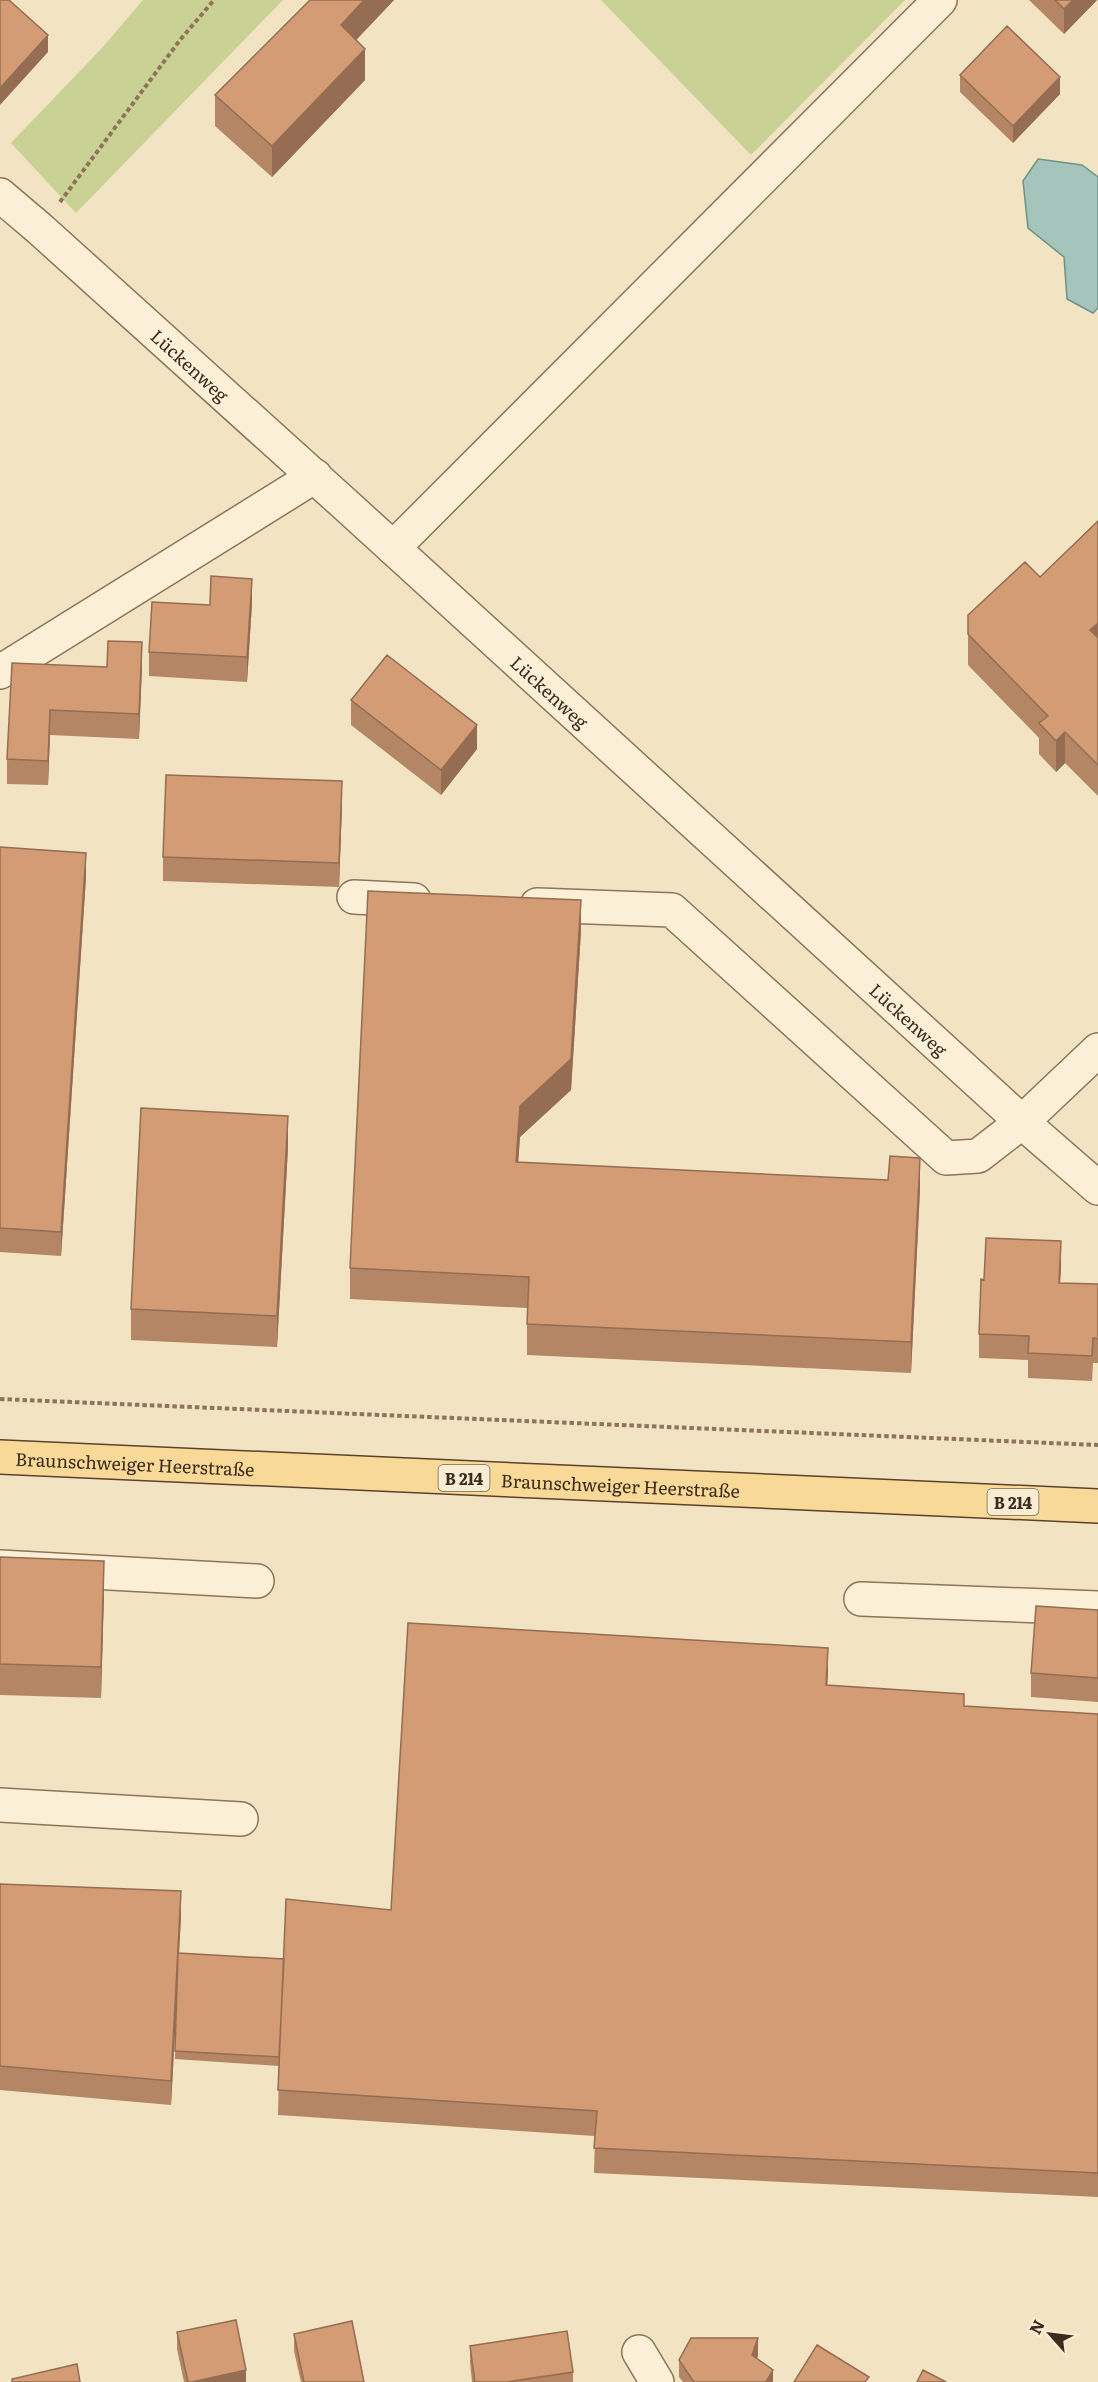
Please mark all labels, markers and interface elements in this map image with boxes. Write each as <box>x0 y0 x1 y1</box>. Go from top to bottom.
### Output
street label: Lückenweg <box>145 322 236 408</box>
street label: Lückenweg <box>505 649 596 735</box>
street label: Lückenweg <box>864 976 955 1062</box>
street label: Braunschweiger Heerstraße <box>15 1444 255 1482</box>
road number: B 214 <box>438 1465 490 1491</box>
street label: Braunschweiger Heerstraße <box>500 1466 740 1504</box>
road number: B 214 <box>988 1489 1038 1515</box>
north arrow <box>1020 2304 1080 2364</box>
text: N <box>1022 2315 1050 2338</box>

